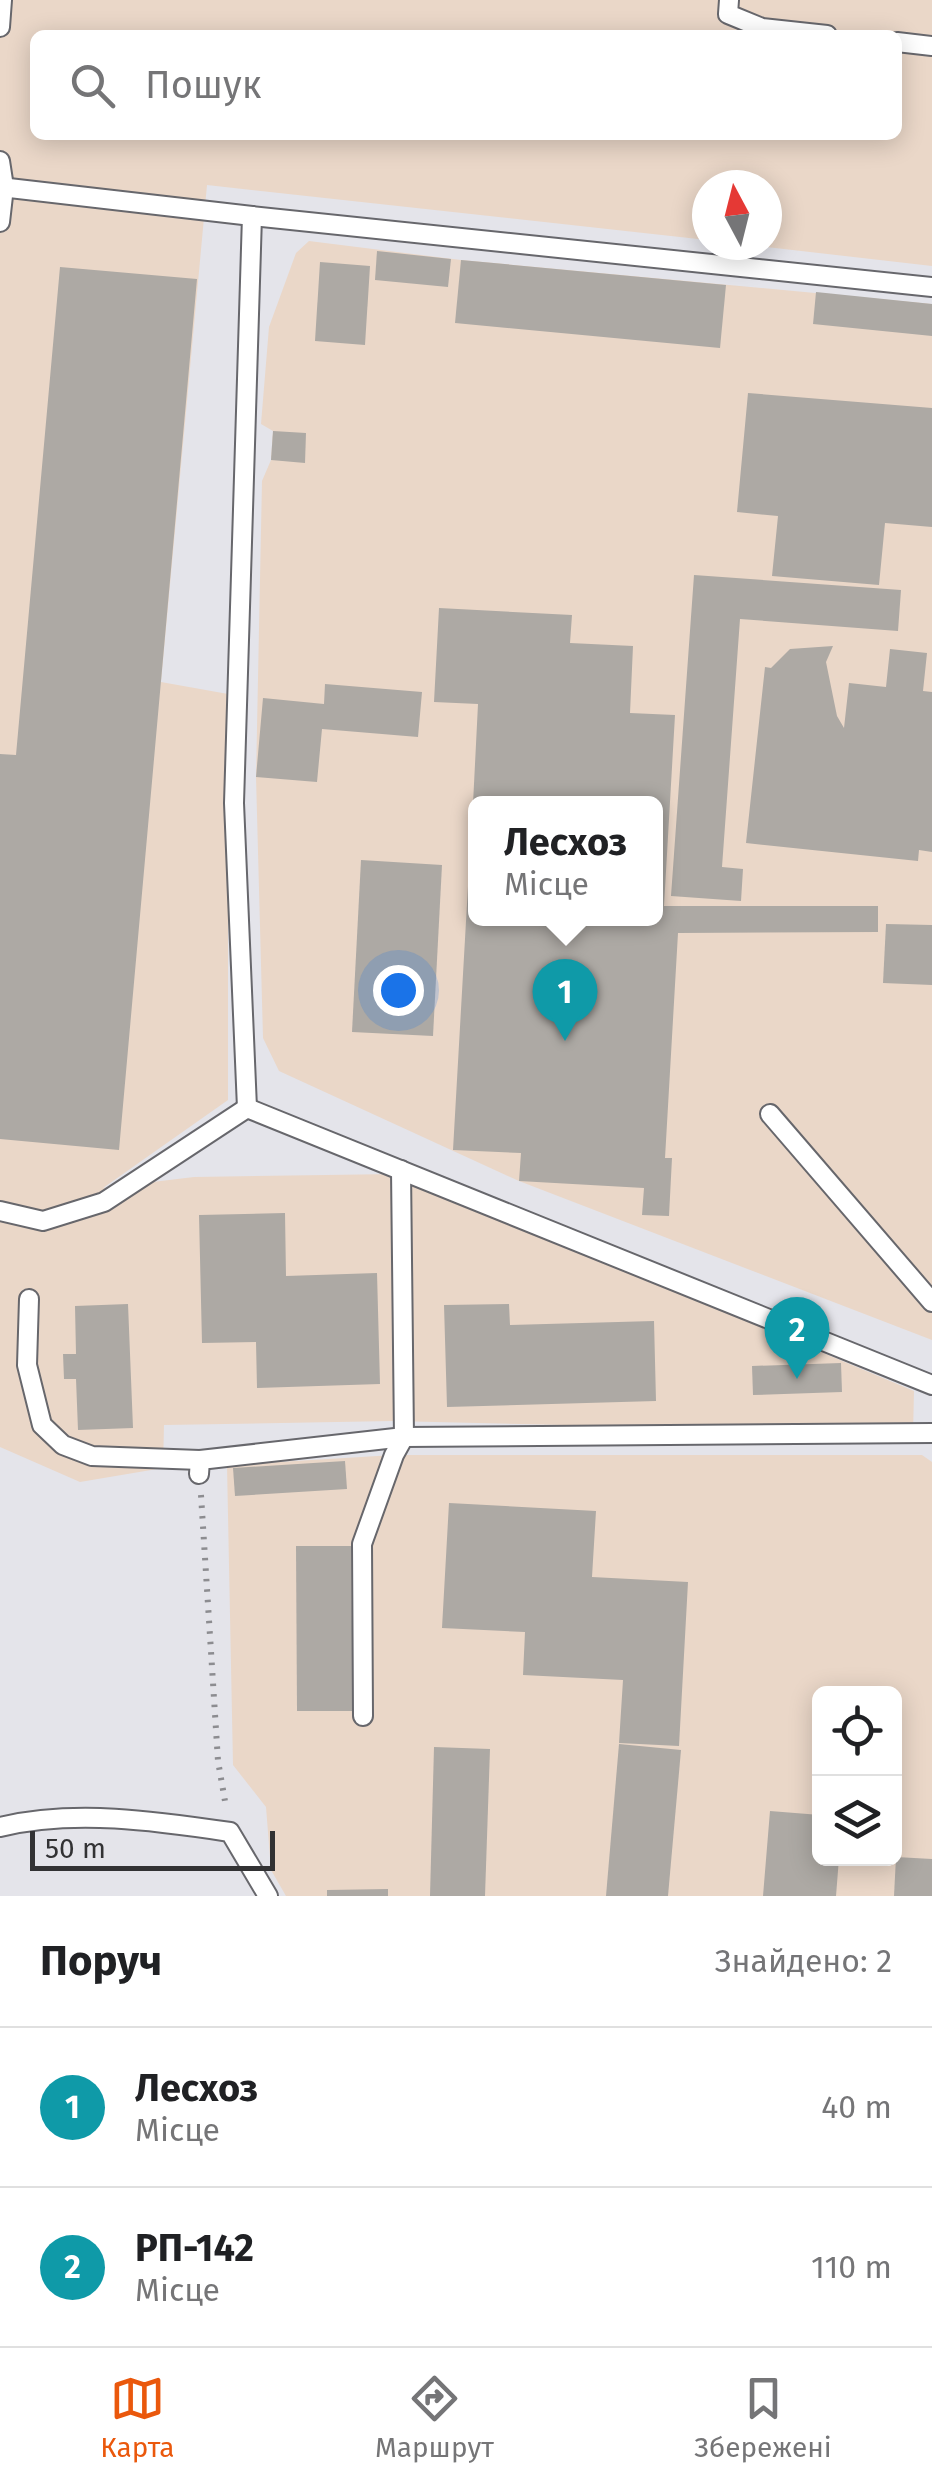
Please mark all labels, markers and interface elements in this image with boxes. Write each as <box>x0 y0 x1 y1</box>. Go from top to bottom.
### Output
search box <box>30 30 902 140</box>
icon: search <box>65 58 120 113</box>
text: Пошук <box>145 62 262 108</box>
north arrow <box>692 170 782 260</box>
popup <box>468 796 663 926</box>
text: Лесхоз <box>504 819 627 865</box>
text: Місце <box>504 865 589 903</box>
pin: 1 <box>532 958 598 1041</box>
your location <box>373 965 424 1016</box>
pin: 2 <box>764 1296 830 1379</box>
map controls <box>812 1686 902 1866</box>
button: locate <box>812 1686 902 1776</box>
button: layers <box>812 1776 902 1866</box>
scale bar <box>30 1826 275 1870</box>
text: 50 m <box>45 1832 106 1865</box>
text: Поруч <box>40 1936 162 1986</box>
text: Знайдено: 2 <box>715 1942 892 1980</box>
text: Лесхоз <box>135 2065 258 2111</box>
text: 1 <box>65 2088 80 2126</box>
text: 40 m <box>821 2088 892 2126</box>
text: Місце <box>135 2111 220 2149</box>
text: РП-142 <box>135 2225 254 2271</box>
text: 2 <box>64 2248 81 2286</box>
text: 110 m <box>811 2248 892 2286</box>
text: Місце <box>135 2271 220 2309</box>
tab: Карта <box>100 2371 174 2464</box>
tab: Маршрут <box>375 2371 494 2464</box>
tab: Збережені <box>694 2371 832 2464</box>

